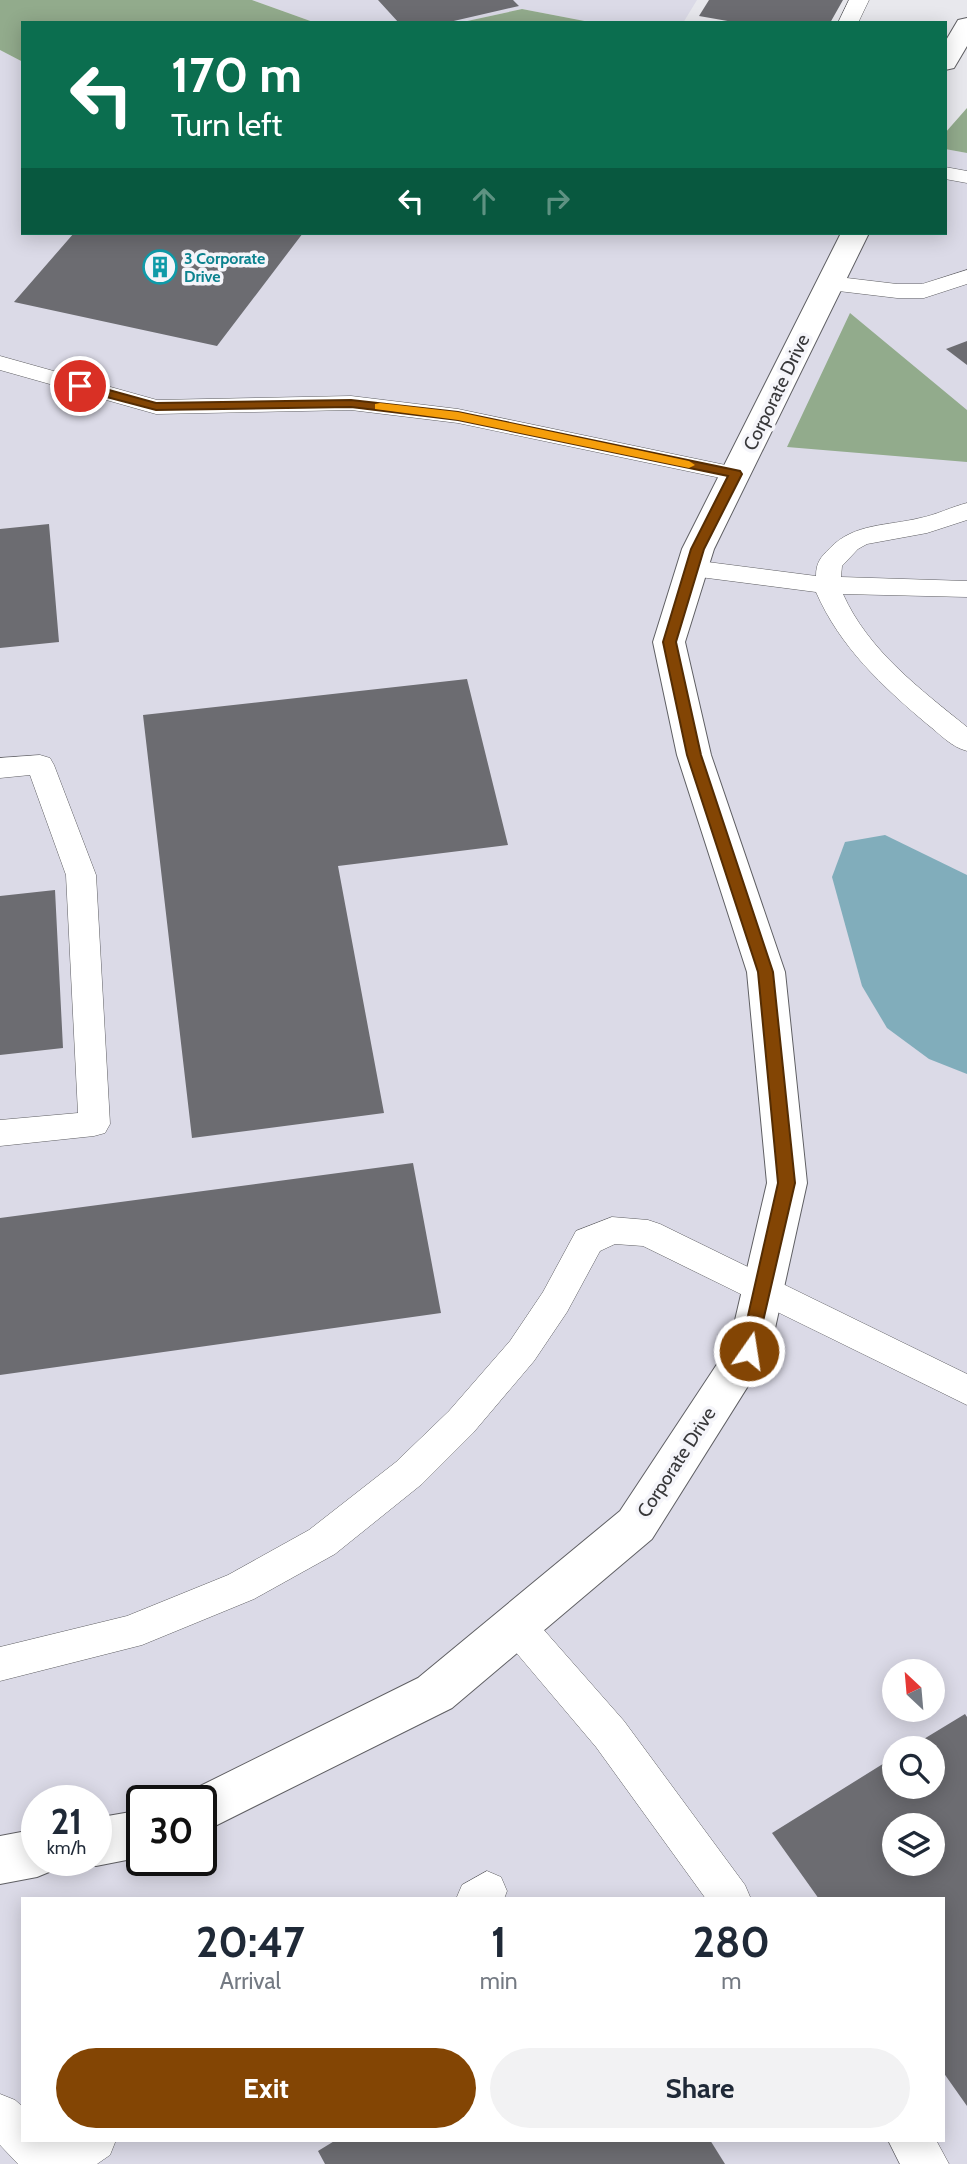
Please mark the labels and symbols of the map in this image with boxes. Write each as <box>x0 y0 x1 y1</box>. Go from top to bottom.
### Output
building icon: 3 Corporate Drive <box>141 248 179 286</box>
place label: 3 Corporate Drive <box>184 249 265 286</box>
street label: Corporate Drive <box>738 330 815 454</box>
pin <box>50 356 110 416</box>
position arrow <box>712 1314 786 1388</box>
street label: Corporate Drive <box>632 1403 721 1522</box>
north arrow <box>882 1659 945 1722</box>
speed limit sign: 30 <box>126 1785 217 1876</box>

